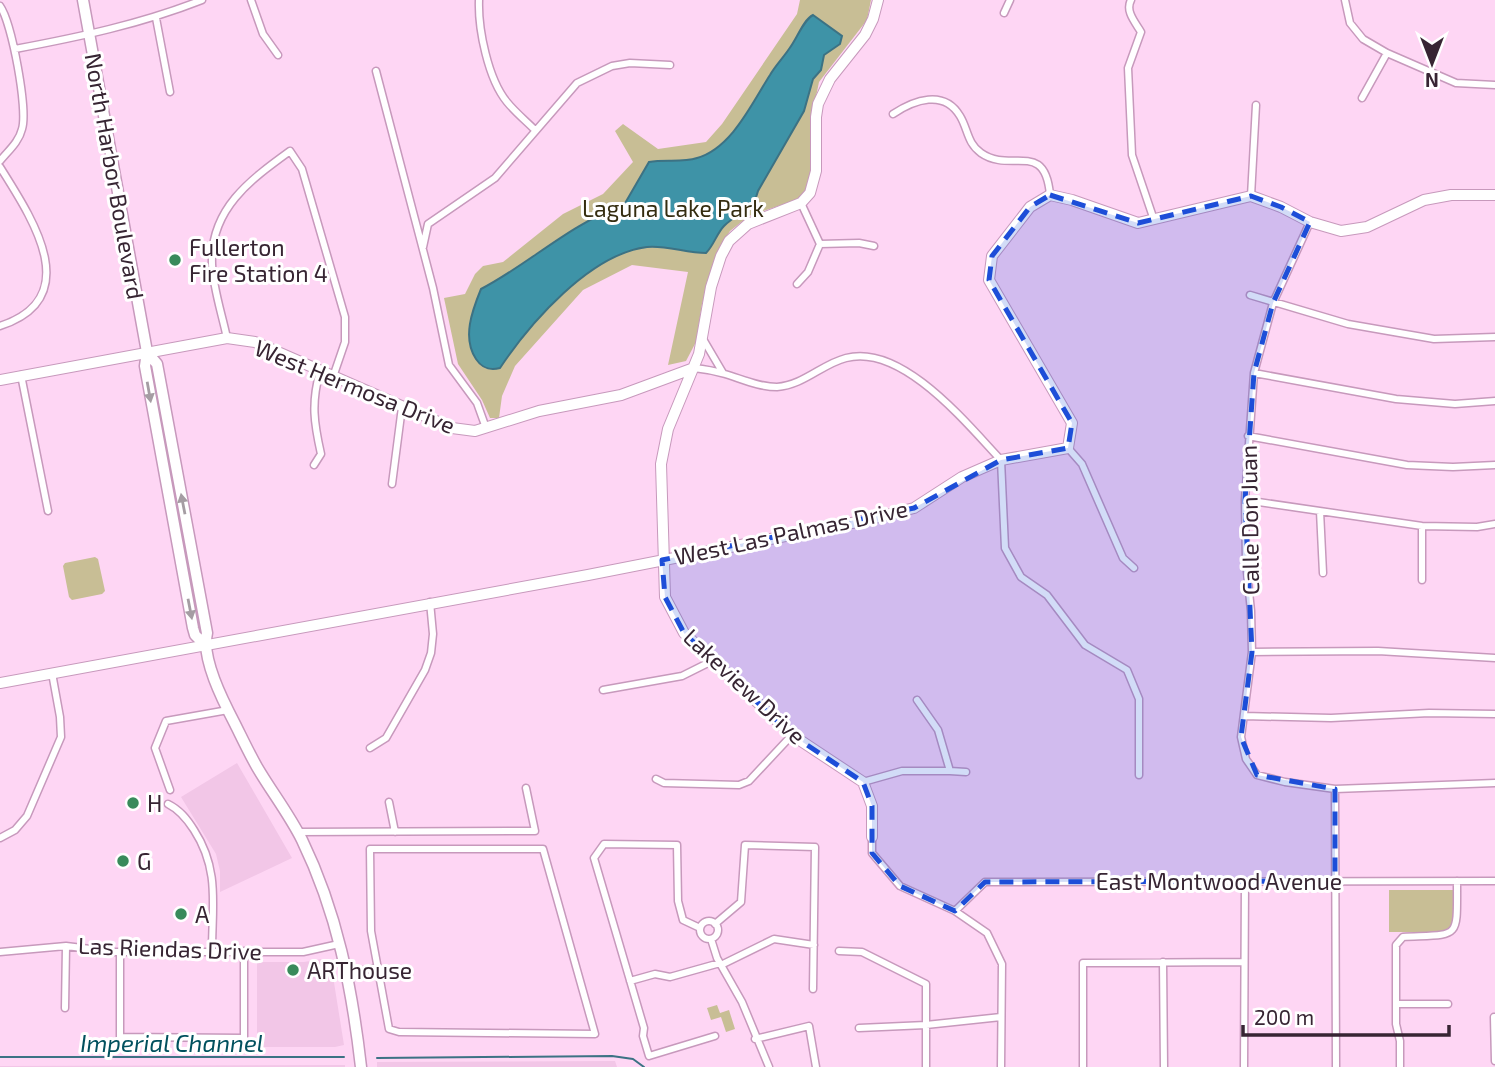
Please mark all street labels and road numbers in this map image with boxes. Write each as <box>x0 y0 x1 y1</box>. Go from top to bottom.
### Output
street label: North Harbor Boulevard <box>80 51 150 301</box>
street label: West Hermosa Drive <box>251 333 459 439</box>
street label: Calle Don Juan <box>1234 445 1264 595</box>
street label: West Las Palmas Drive <box>672 494 910 570</box>
street label: Lakeview Drive <box>678 622 812 750</box>
street label: East Montwood Avenue <box>1096 867 1342 895</box>
street label: Las Riendas Drive <box>78 931 262 965</box>

